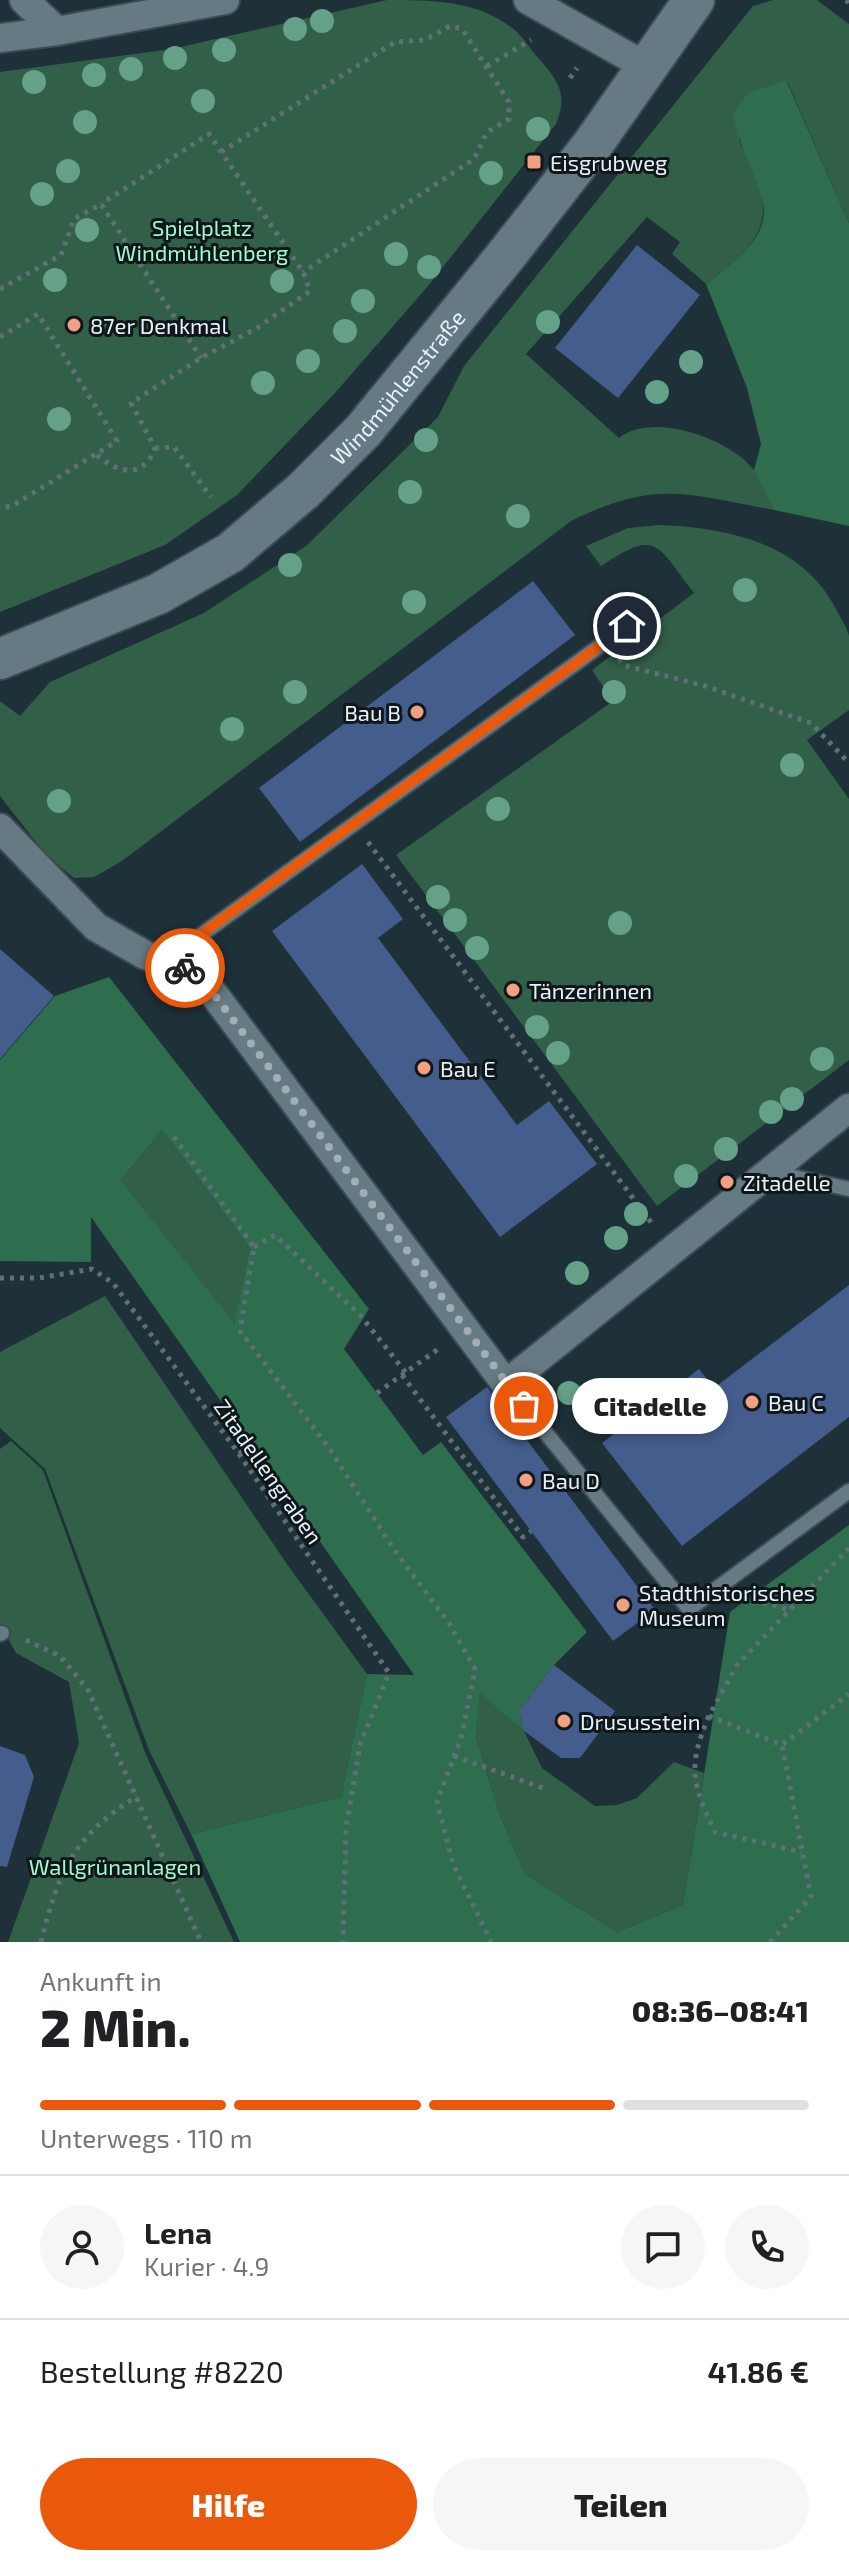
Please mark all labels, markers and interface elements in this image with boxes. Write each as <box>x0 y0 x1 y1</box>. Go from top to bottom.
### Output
place label: Eisgrubweg <box>550 149 667 175</box>
marker: Eisgrubweg <box>525 153 543 171</box>
park label: Spielplatz Windmühlenberg <box>116 214 288 265</box>
street label: Windmühlenstraße <box>324 304 470 470</box>
place label: 87er Denkmal <box>90 312 228 338</box>
marker: 87er Denkmal <box>65 316 83 334</box>
pin <box>593 592 661 660</box>
icon: home <box>605 604 649 648</box>
place label: Bau B <box>344 699 401 725</box>
marker: Bau B <box>408 703 426 721</box>
courier <box>145 928 225 1008</box>
icon: bike <box>163 946 207 990</box>
place label: Tänzerinnen <box>529 977 652 1003</box>
marker: Tänzerinnen <box>504 981 522 999</box>
place label: Bau E <box>440 1055 495 1081</box>
marker: Bau E <box>415 1059 433 1077</box>
place label: Zitadelle <box>743 1169 831 1195</box>
marker: Zitadelle <box>718 1173 736 1191</box>
pin <box>490 1372 558 1440</box>
callout: Citadelle <box>572 1378 728 1434</box>
icon: bag <box>502 1384 546 1428</box>
place label: Bau C <box>768 1389 824 1415</box>
text: Citadelle <box>593 1390 707 1421</box>
marker: Bau C <box>743 1393 761 1411</box>
street label: Zitadellengraben <box>209 1394 329 1548</box>
place label: Bau D <box>542 1467 600 1493</box>
marker: Bau D <box>517 1471 535 1489</box>
place label: Stadthistorisches Museum <box>639 1579 815 1630</box>
marker: Stadthistorisches Museum <box>614 1596 632 1614</box>
place label: Drususstein <box>580 1708 700 1734</box>
marker: Drususstein <box>555 1712 573 1730</box>
park label: Wallgrünanlagen <box>29 1853 201 1879</box>
text: Ankunft in <box>40 1965 162 1996</box>
text: 08:36–08:41 <box>632 1992 809 2028</box>
text: 2 Min. <box>40 1995 191 2057</box>
text: Unterwegs · 110 m <box>40 2122 252 2153</box>
button: person <box>40 2205 124 2289</box>
button: chat <box>621 2205 705 2289</box>
button: phone <box>725 2205 809 2289</box>
text: Lena <box>144 2214 212 2250</box>
text: Kurier · 4.9 <box>144 2250 269 2281</box>
text: Bestellung #8220 <box>40 2353 284 2389</box>
text: 41.86 € <box>707 2353 809 2389</box>
button: Hilfe <box>40 2458 417 2550</box>
button: Teilen <box>433 2458 809 2550</box>

